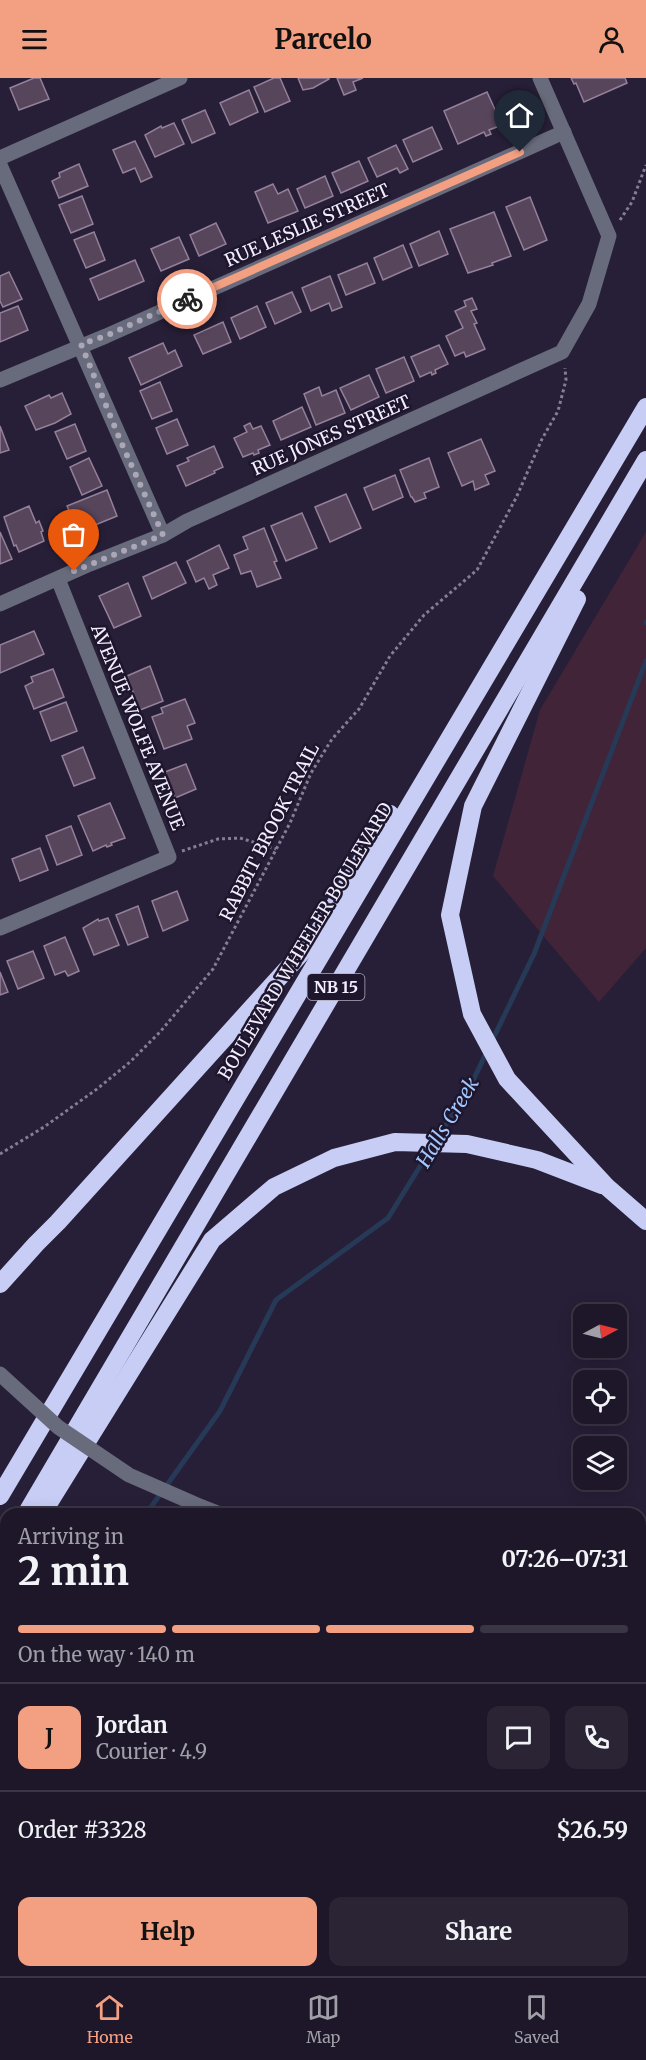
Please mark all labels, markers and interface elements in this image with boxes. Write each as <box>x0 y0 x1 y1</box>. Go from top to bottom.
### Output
text: Parcelo <box>274 22 372 56</box>
icon: menu <box>18 23 51 56</box>
icon: person <box>595 23 628 56</box>
pin <box>494 90 545 152</box>
icon: home <box>503 99 536 132</box>
street label: RUE LESLIE STREET <box>221 178 394 272</box>
courier <box>157 269 217 329</box>
icon: bike <box>171 283 204 316</box>
street label: RUE JONES STREET <box>248 389 414 480</box>
pin <box>48 509 99 571</box>
icon: bag <box>57 518 90 551</box>
street label: AVENUE WOLFE AVENUE <box>86 620 190 834</box>
street label: RABBIT BROOK TRAIL <box>214 739 324 925</box>
street label: BOULEVARD WHEELER BOULEVARD <box>213 798 397 1084</box>
road number: NB 15 <box>308 974 364 1000</box>
water label: Halls Creek <box>410 1072 484 1173</box>
north arrow <box>573 1304 627 1358</box>
map controls <box>573 1304 627 1490</box>
button: locate <box>573 1370 627 1424</box>
button: layers <box>573 1436 627 1490</box>
text: Arriving in <box>18 1524 124 1549</box>
text: 07:26–07:31 <box>501 1545 628 1573</box>
text: 2 min <box>18 1547 129 1596</box>
text: On the way · 140 m <box>18 1642 195 1667</box>
button: chat <box>487 1706 550 1769</box>
button: phone <box>565 1706 628 1769</box>
text: Jordan <box>96 1711 168 1739</box>
text: J <box>45 1723 54 1751</box>
text: Courier · 4.9 <box>96 1739 207 1764</box>
text: Order #3328 <box>18 1816 147 1844</box>
text: $26.59 <box>556 1816 628 1844</box>
button: Help <box>18 1897 317 1966</box>
button: Share <box>329 1897 628 1966</box>
tab: Home <box>87 1991 133 2047</box>
tab: Map <box>306 1991 340 2047</box>
tab: Saved <box>514 1991 559 2047</box>

